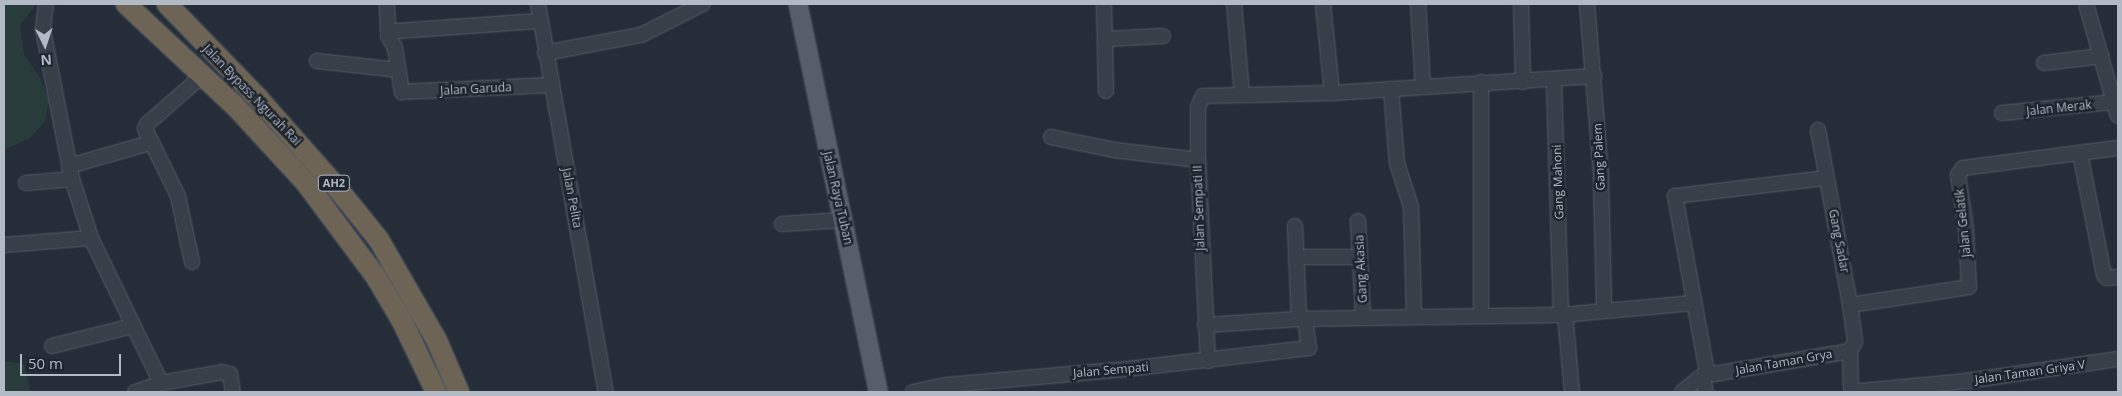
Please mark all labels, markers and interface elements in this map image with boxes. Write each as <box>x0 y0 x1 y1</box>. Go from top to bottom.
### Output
north arrow <box>20 20 70 70</box>
street label: Jalan Bypass Ngurah Rai <box>200 42 304 148</box>
text: N <box>40 51 52 70</box>
street label: Jalan Garuda <box>440 80 512 98</box>
street label: Jalan Merak <box>2026 97 2092 119</box>
street label: Gang Palem <box>1590 123 1608 191</box>
street label: Gang Mahoni <box>1549 144 1567 220</box>
street label: Jalan Raya Tuban <box>820 150 856 246</box>
street label: Jalan Sempati II <box>1190 165 1208 251</box>
street label: Jalan Pelita <box>559 167 585 229</box>
road number: AH2 <box>318 174 350 192</box>
street label: Jalan Gelatik <box>1952 188 1974 258</box>
street label: Gang Sadar <box>1826 208 1852 274</box>
street label: Gang Akasia <box>1352 234 1370 304</box>
scale bar <box>22 344 124 376</box>
street label: Jalan Taman Grya <box>1735 346 1833 378</box>
text: 50 m <box>28 353 63 373</box>
street label: Jalan Taman Griya V <box>1974 357 2086 387</box>
street label: Jalan Sempati <box>1073 360 1149 380</box>

